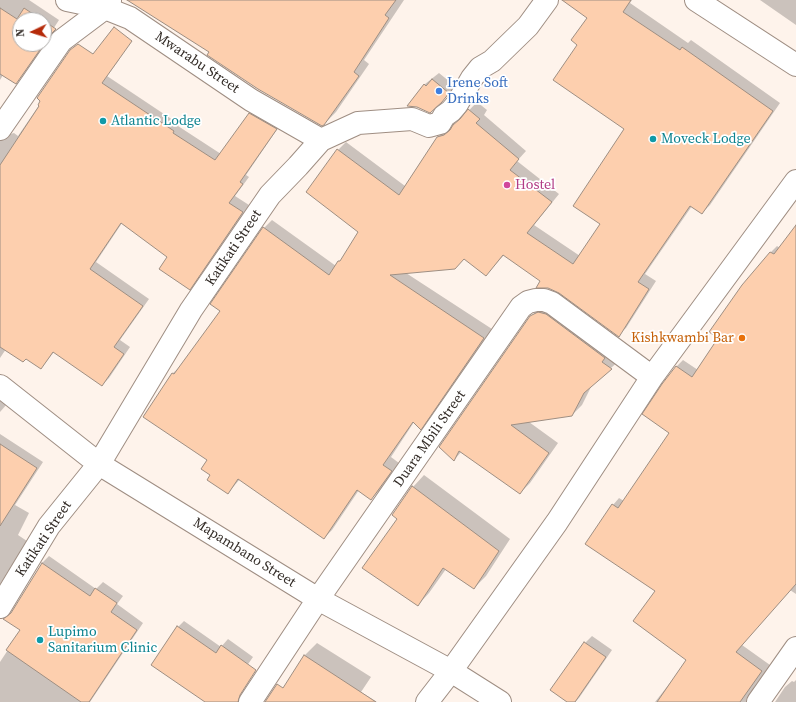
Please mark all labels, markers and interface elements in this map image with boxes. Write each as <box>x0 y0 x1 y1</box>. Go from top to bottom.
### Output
north arrow <box>12 12 52 52</box>
text: N <box>13 28 28 37</box>
street label: Mwarabu Street <box>152 29 242 97</box>
place label: Irene Soft Drinks <box>447 75 508 108</box>
marker: Irene Soft Drinks <box>434 86 444 96</box>
place label: Atlantic Lodge <box>111 113 201 129</box>
marker: Atlantic Lodge <box>98 116 108 126</box>
place label: Moveck Lodge <box>661 131 751 147</box>
marker: Moveck Lodge <box>648 134 658 144</box>
place label: Hostel <box>515 177 555 193</box>
marker: Hostel <box>502 180 512 190</box>
street label: Katikati Street <box>202 207 266 289</box>
place label: Kishkwambi Bar <box>631 330 734 346</box>
marker: Kishkwambi Bar <box>737 333 747 343</box>
street label: Duara Mbili Street <box>390 387 470 491</box>
street label: Katikati Street <box>12 498 76 580</box>
street label: Mapambano Street <box>190 515 298 591</box>
place label: Lupimo Sanitarium Clinic <box>48 624 157 656</box>
marker: Lupimo Sanitarium Clinic <box>35 635 45 645</box>

